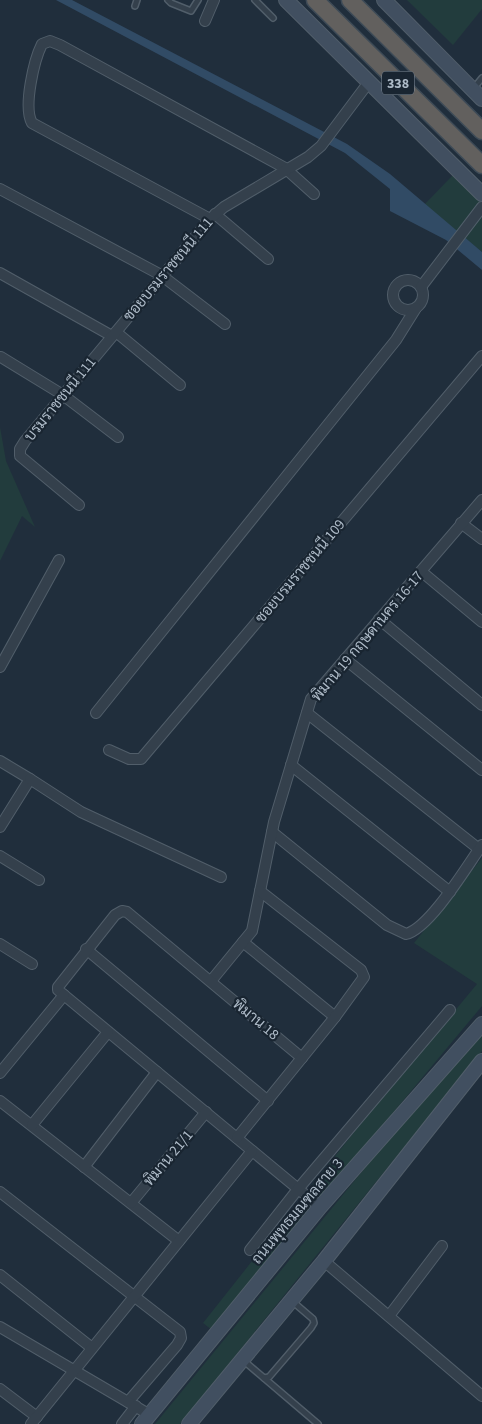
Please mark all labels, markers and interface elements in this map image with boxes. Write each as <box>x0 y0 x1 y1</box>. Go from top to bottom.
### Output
road number: 338 <box>382 72 414 95</box>
street label: ซอยบรมราชชนนี 111 <box>119 213 218 326</box>
street label: บรมราชชนนี 111 <box>20 353 101 446</box>
street label: ซอยบรมราชชนนี 109 <box>251 515 350 628</box>
street label: พิมาน 19 กฤษดานคร 16-17 <box>306 566 428 706</box>
street label: พิมาน 18 <box>228 994 283 1045</box>
street label: พิมาน 21/1 <box>139 1126 198 1191</box>
street label: ถนนพุทธมณฑลสาย 3 <box>247 1154 348 1269</box>

